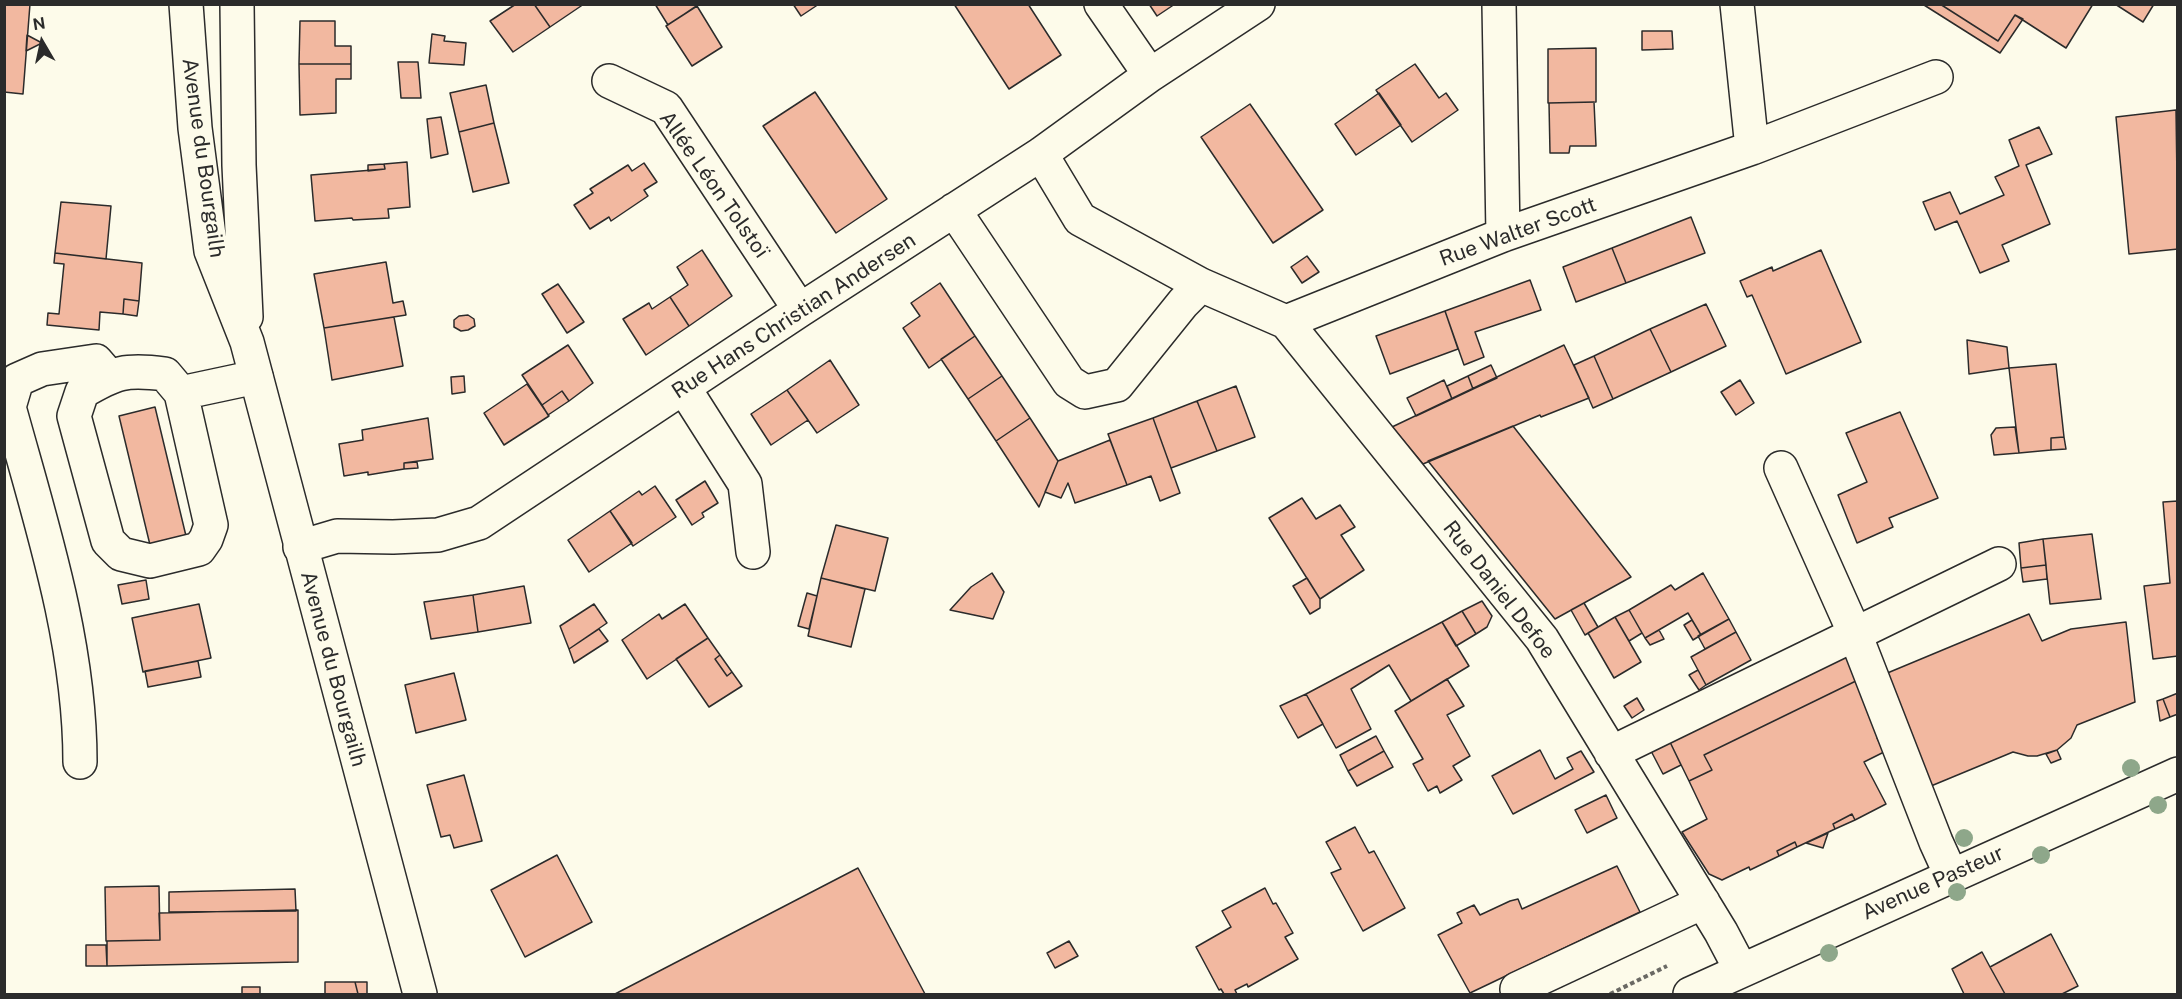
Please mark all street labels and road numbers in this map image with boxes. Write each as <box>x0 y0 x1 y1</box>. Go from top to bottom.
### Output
street label: Avenue du Bourgailh <box>177 57 229 259</box>
street label: Allée Léon Tolstoï <box>654 107 774 263</box>
street label: Rue Walter Scott <box>1436 192 1600 272</box>
street label: Rue Hans Christian Andersen <box>667 228 921 404</box>
street label: Rue Daniel Defoe <box>1437 516 1561 664</box>
street label: Avenue du Bourgailh <box>295 569 371 769</box>
street label: Avenue Pasteur <box>1858 840 2008 926</box>

